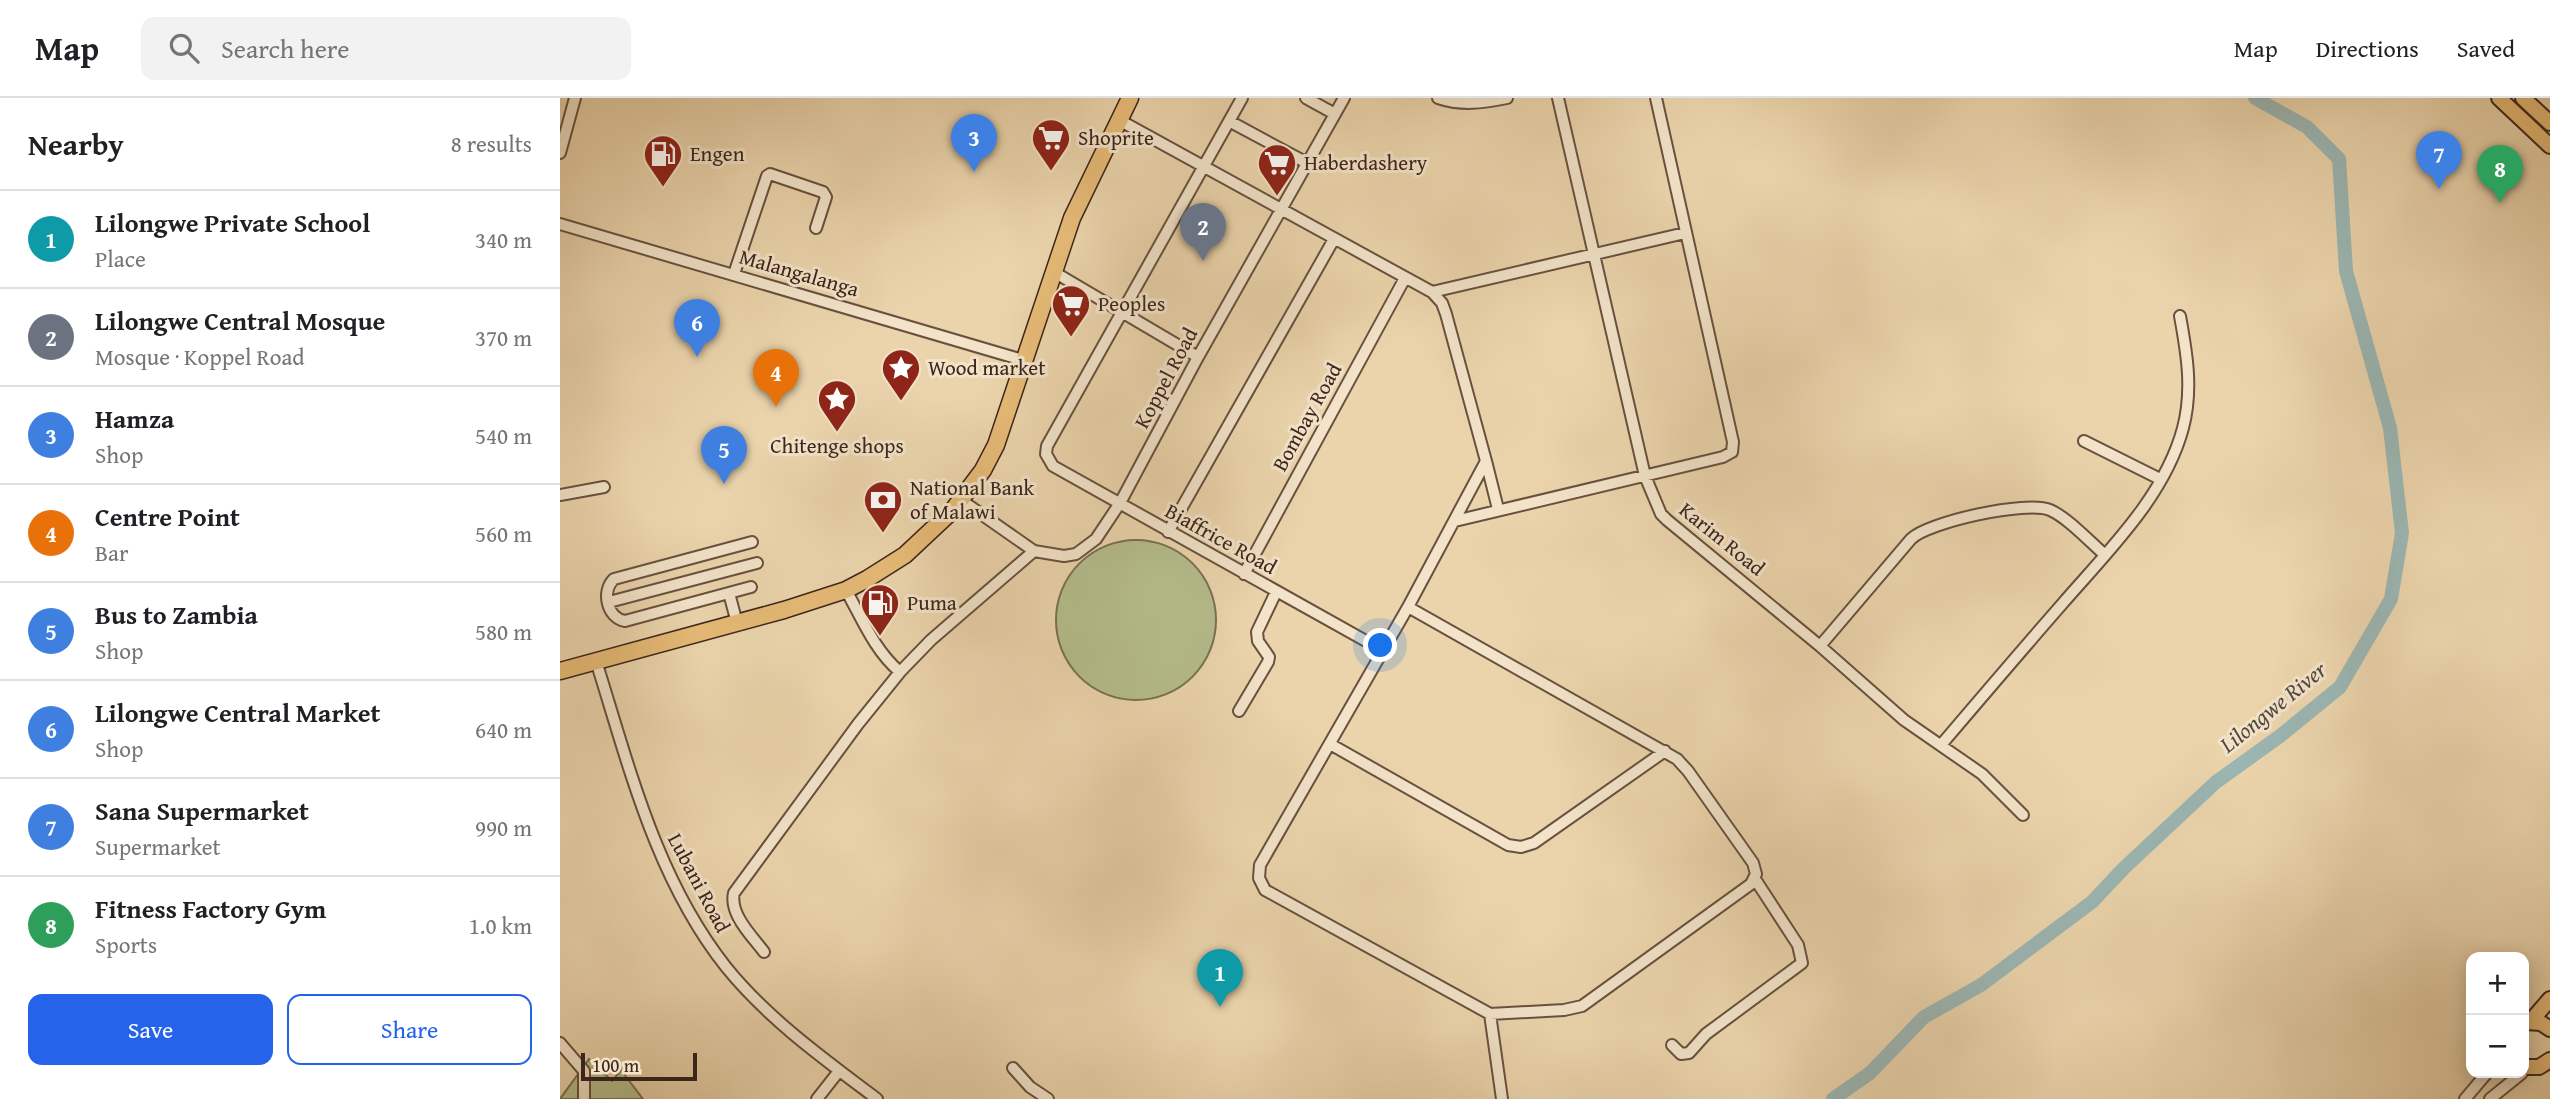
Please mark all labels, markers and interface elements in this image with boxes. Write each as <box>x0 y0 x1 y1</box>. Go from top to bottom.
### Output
search box <box>141 17 631 80</box>
text: Map <box>35 24 99 72</box>
icon: search <box>165 29 203 67</box>
text: Search here <box>221 29 349 68</box>
text: Map <box>2234 31 2278 66</box>
text: Directions <box>2316 31 2419 66</box>
text: Saved <box>2457 31 2515 66</box>
pin: 3 <box>951 114 997 172</box>
supermarket icon: Shoprite <box>1030 117 1072 172</box>
text: Nearby <box>28 122 124 166</box>
place label: Shoprite <box>1078 122 1154 153</box>
text: 8 results <box>451 127 532 160</box>
pin: 7 <box>2416 131 2462 189</box>
fuel station icon: Engen <box>642 133 684 188</box>
place label: Engen <box>690 138 745 169</box>
supermarket icon: Haberdashery <box>1256 142 1298 197</box>
pin: 8 <box>2477 145 2523 203</box>
place label: Haberdashery <box>1304 147 1428 178</box>
text: Lilongwe Private School <box>95 203 370 242</box>
pin: 2 <box>1180 203 1226 261</box>
text: 1 <box>45 223 57 256</box>
text: 340 m <box>475 223 532 256</box>
street label: Malangalanga <box>736 241 863 304</box>
text: Place <box>95 242 146 275</box>
supermarket icon: Peoples <box>1050 283 1092 338</box>
place label: Peoples <box>1098 288 1165 319</box>
pin: 6 <box>674 299 720 357</box>
text: Lilongwe Central Mosque <box>95 301 385 340</box>
text: 2 <box>45 321 57 354</box>
text: 370 m <box>475 321 532 354</box>
street label: Koppel Road <box>1126 321 1205 434</box>
text: Mosque · Koppel Road <box>95 340 305 373</box>
place icon: Wood market <box>880 347 922 402</box>
pin: 4 <box>753 349 799 407</box>
place label: Wood market <box>928 352 1046 383</box>
street label: Bombay Road <box>1264 356 1349 477</box>
place icon: Chitenge shops <box>816 378 858 433</box>
text: Hamza <box>95 399 174 438</box>
text: 3 <box>45 419 57 452</box>
text: 540 m <box>475 419 532 452</box>
pin: 5 <box>701 426 747 484</box>
place label: Chitenge shops <box>770 430 904 461</box>
text: Shop <box>95 438 143 471</box>
place label: National Bank of Malawi <box>910 472 1035 527</box>
bank icon: National Bank of Malawi <box>862 479 904 534</box>
street label: Karim Road <box>1673 494 1773 583</box>
street label: Biaffrice Road <box>1160 495 1283 582</box>
text: Centre Point <box>95 497 240 536</box>
text: 4 <box>45 517 57 550</box>
text: 560 m <box>475 517 532 550</box>
text: Bar <box>95 536 128 569</box>
fuel station icon: Puma <box>859 582 901 637</box>
place label: Puma <box>907 587 957 618</box>
text: Bus to Zambia <box>95 595 258 634</box>
text: 5 <box>45 615 57 648</box>
text: 580 m <box>475 615 532 648</box>
your location <box>1363 628 1397 662</box>
text: Shop <box>95 634 143 667</box>
water label: Lilongwe River <box>2211 652 2334 761</box>
text: Lilongwe Central Market <box>95 693 380 732</box>
text: 6 <box>45 713 57 746</box>
text: 640 m <box>475 713 532 746</box>
text: Shop <box>95 732 143 765</box>
text: Sana Supermarket <box>95 791 309 830</box>
text: 7 <box>45 811 57 844</box>
text: 990 m <box>475 811 532 844</box>
street label: Lubani Road <box>660 828 739 939</box>
text: Supermarket <box>95 830 221 863</box>
text: Fitness Factory Gym <box>95 889 326 928</box>
text: 8 <box>45 909 57 942</box>
text: 1.0 km <box>469 909 532 942</box>
text: Sports <box>95 928 157 961</box>
pin: 1 <box>1197 949 1243 1007</box>
map controls <box>2466 952 2529 1078</box>
button: + <box>2466 952 2529 1015</box>
button: Save <box>28 994 273 1065</box>
button: Share <box>287 994 532 1065</box>
button: − <box>2466 1015 2529 1078</box>
scale bar <box>581 1050 696 1082</box>
text: 100 m <box>592 1051 639 1079</box>

